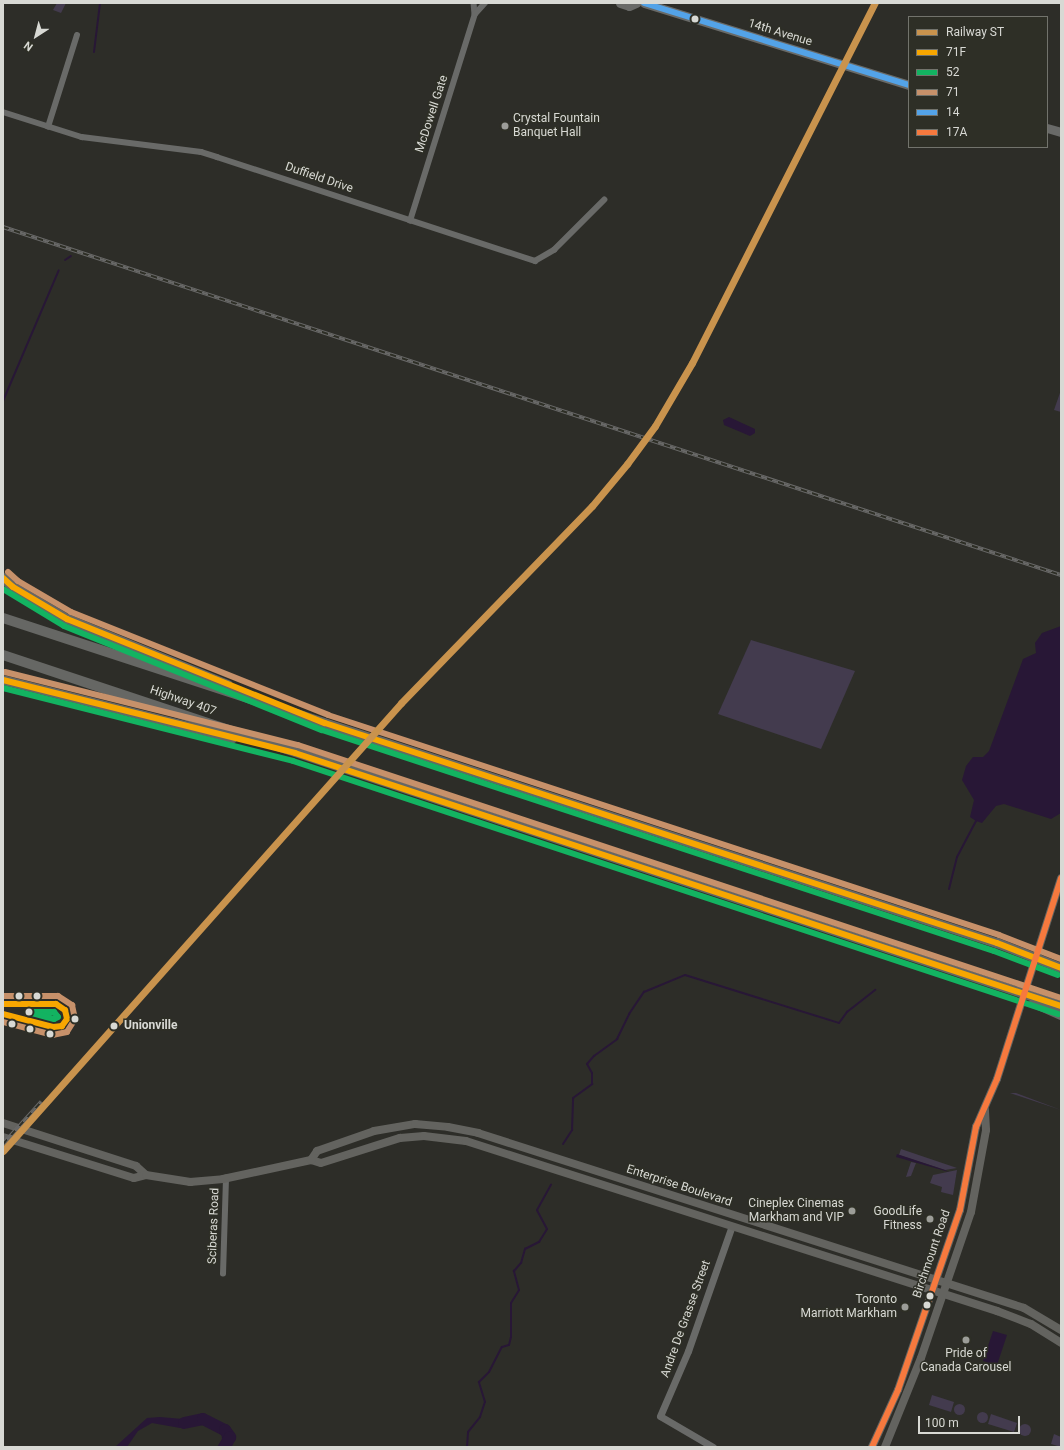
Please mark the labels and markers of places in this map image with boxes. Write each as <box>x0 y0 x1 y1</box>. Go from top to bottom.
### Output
unlabelled marker <box>690 14 700 24</box>
place label: Crystal Fountain Banquet Hall <box>513 112 600 140</box>
marker: Crystal Fountain Banquet Hall <box>500 121 510 131</box>
unlabelled marker <box>14 991 24 1001</box>
unlabelled marker <box>32 991 42 1001</box>
unlabelled marker <box>24 1007 34 1017</box>
unlabelled marker <box>70 1014 80 1024</box>
unlabelled marker <box>7 1019 17 1029</box>
marker: Unionville <box>107 1019 121 1033</box>
place label: Unionville <box>124 1019 177 1033</box>
unlabelled marker <box>25 1024 35 1034</box>
unlabelled marker <box>45 1029 55 1039</box>
place label: Cineplex Cinemas Markham and VIP <box>748 1197 844 1225</box>
place label: GoodLife Fitness <box>874 1205 922 1233</box>
marker: Cineplex Cinemas Markham and VIP <box>847 1206 857 1216</box>
marker: GoodLife Fitness <box>925 1214 935 1224</box>
unlabelled marker <box>925 1291 935 1301</box>
place label: Toronto Marriott Markham <box>800 1293 897 1321</box>
unlabelled marker <box>922 1300 932 1310</box>
marker: Toronto Marriott Markham <box>900 1302 910 1312</box>
marker: Pride of Canada Carousel <box>961 1335 971 1345</box>
place label: Pride of Canada Carousel <box>921 1347 1011 1375</box>

